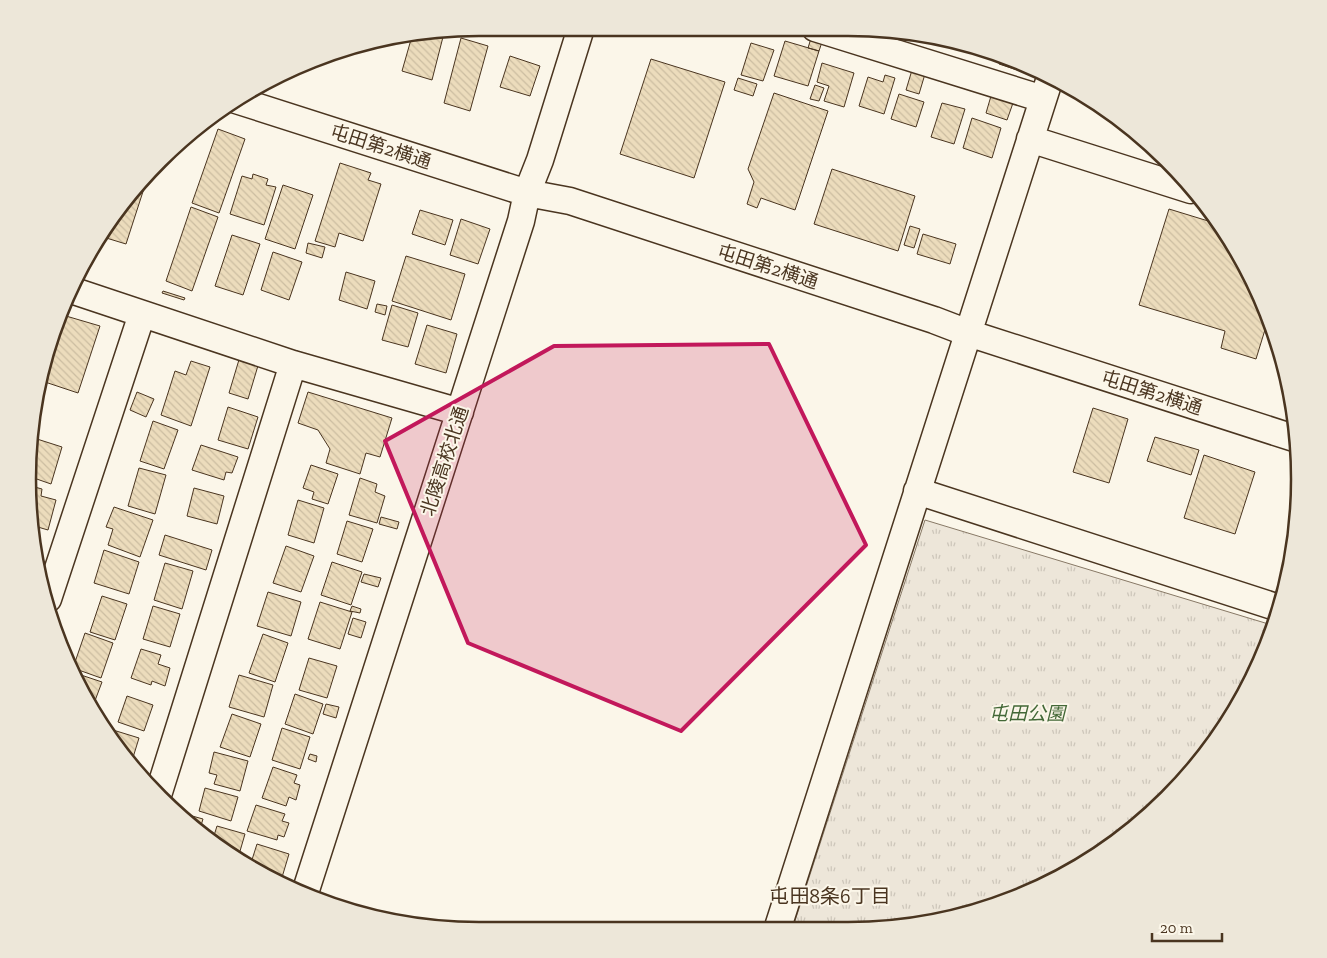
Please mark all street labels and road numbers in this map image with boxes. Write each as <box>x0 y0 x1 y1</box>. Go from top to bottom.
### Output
street label: 屯田第2横通 <box>327 119 434 174</box>
street label: 屯田第2横通 <box>714 239 821 294</box>
street label: 屯田第2横通 <box>1098 365 1205 420</box>
street label: 北陵高校北通 <box>416 403 473 519</box>

